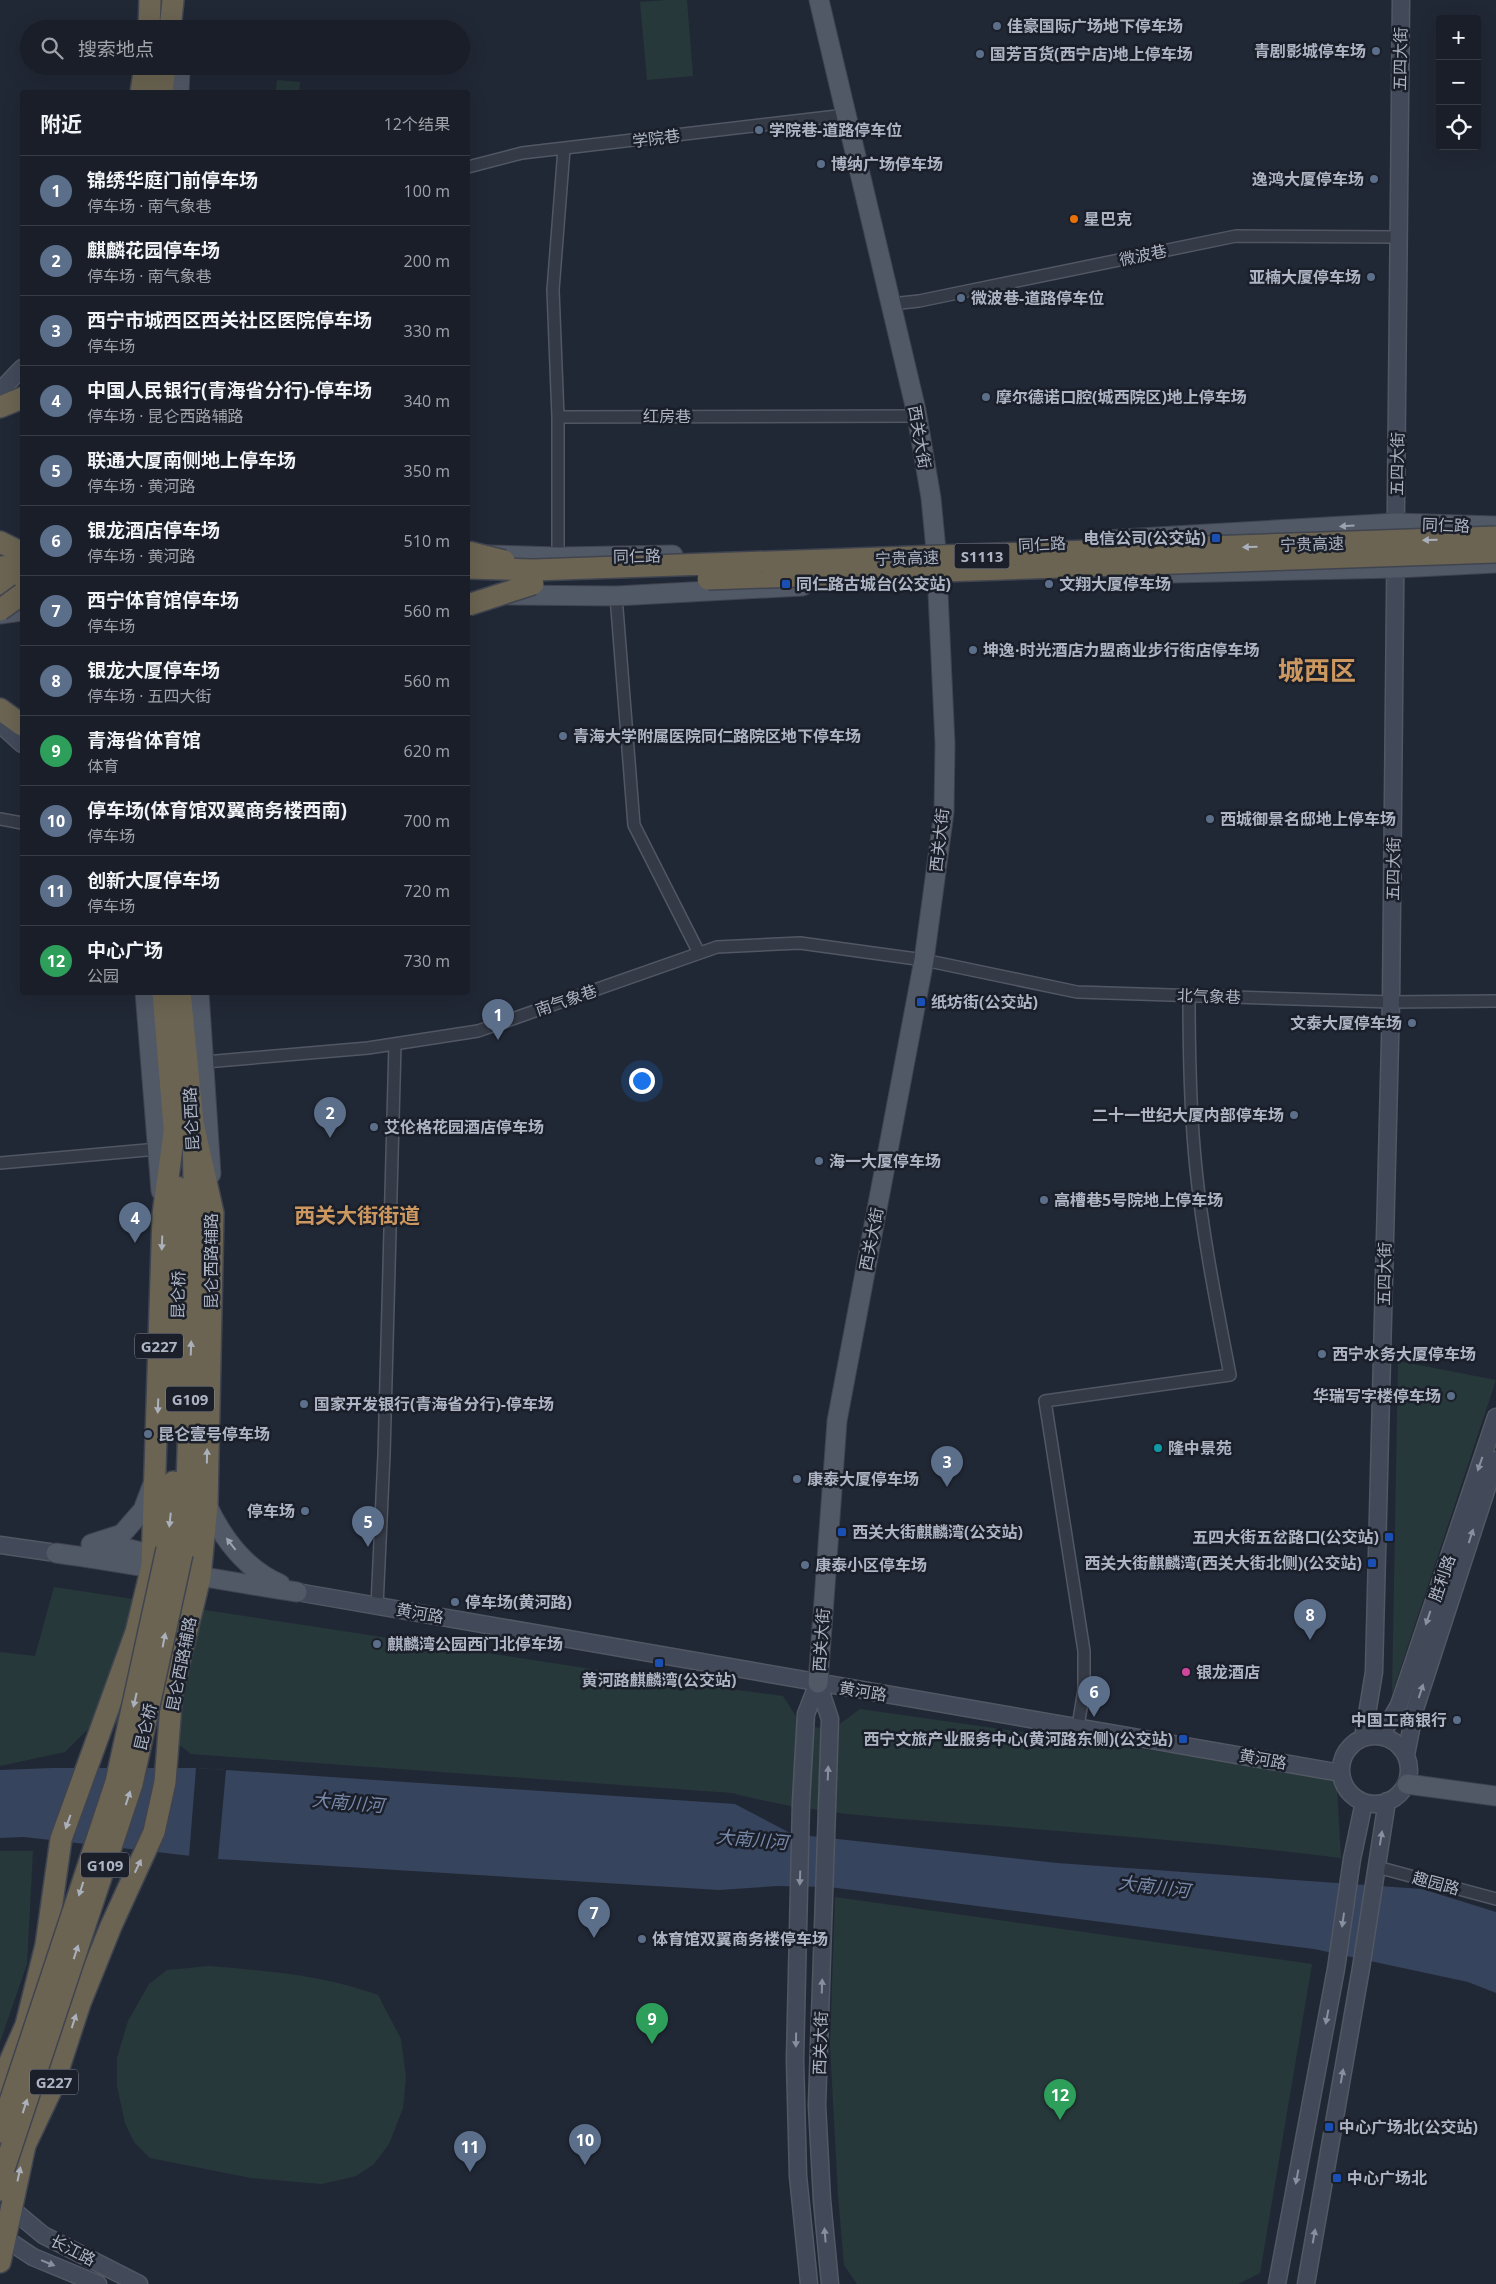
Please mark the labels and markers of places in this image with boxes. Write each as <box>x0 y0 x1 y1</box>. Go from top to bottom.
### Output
place label: 佳豪国际广场地下停车场 <box>1007 15 1183 37</box>
marker: 佳豪国际广场地下停车场 <box>991 20 1003 32</box>
place label: 青剧影城停车场 <box>1254 40 1366 62</box>
place label: 国芳百货(西宁店)地上停车场 <box>990 43 1193 65</box>
marker: 青剧影城停车场 <box>1370 45 1382 57</box>
marker: 国芳百货(西宁店)地上停车场 <box>974 48 986 60</box>
place label: 学院巷-道路停车位 <box>769 119 902 141</box>
marker: 学院巷-道路停车位 <box>753 124 765 136</box>
place label: 博纳广场停车场 <box>831 153 943 175</box>
marker: 博纳广场停车场 <box>815 158 827 170</box>
place label: 逸鸿大厦停车场 <box>1252 168 1364 190</box>
marker: 逸鸿大厦停车场 <box>1368 173 1380 185</box>
place label: 星巴克 <box>1084 208 1132 230</box>
marker: 星巴克 <box>1068 213 1080 225</box>
place label: 亚楠大厦停车场 <box>1249 266 1361 288</box>
marker: 亚楠大厦停车场 <box>1365 271 1377 283</box>
place label: 微波巷-道路停车位 <box>971 287 1104 309</box>
marker: 微波巷-道路停车位 <box>955 292 967 304</box>
place label: 摩尔德诺口腔(城西院区)地上停车场 <box>996 386 1247 408</box>
marker: 摩尔德诺口腔(城西院区)地上停车场 <box>980 391 992 403</box>
place label: 电信公司(公交站) <box>1083 527 1206 549</box>
marker: 电信公司(公交站) <box>1210 532 1222 544</box>
place label: 同仁路古城台(公交站) <box>796 573 951 595</box>
place label: 文翔大厦停车场 <box>1059 573 1171 595</box>
marker: 同仁路古城台(公交站) <box>780 578 792 590</box>
marker: 文翔大厦停车场 <box>1043 578 1055 590</box>
place label: 坤逸·时光酒店力盟商业步行街店停车场 <box>983 639 1260 661</box>
marker: 坤逸·时光酒店力盟商业步行街店停车场 <box>967 644 979 656</box>
place label: 青海大学附属医院同仁路院区地下停车场 <box>573 725 861 747</box>
marker: 青海大学附属医院同仁路院区地下停车场 <box>557 730 569 742</box>
place label: 西城御景名邸地上停车场 <box>1220 808 1396 830</box>
marker: 西城御景名邸地上停车场 <box>1204 813 1216 825</box>
place label: 纸坊街(公交站) <box>931 991 1038 1013</box>
marker: 纸坊街(公交站) <box>915 996 927 1008</box>
pin: 1 <box>482 999 514 1040</box>
place label: 文泰大厦停车场 <box>1290 1012 1402 1034</box>
marker: 文泰大厦停车场 <box>1406 1017 1418 1029</box>
pin: 2 <box>314 1097 346 1138</box>
place label: 二十一世纪大厦内部停车场 <box>1092 1104 1284 1126</box>
marker: 二十一世纪大厦内部停车场 <box>1288 1109 1300 1121</box>
place label: 艾伦格花园酒店停车场 <box>384 1116 544 1138</box>
marker: 艾伦格花园酒店停车场 <box>368 1121 380 1133</box>
place label: 海一大厦停车场 <box>829 1150 941 1172</box>
marker: 海一大厦停车场 <box>813 1155 825 1167</box>
place label: 高槽巷5号院地上停车场 <box>1054 1189 1223 1211</box>
marker: 高槽巷5号院地上停车场 <box>1038 1194 1050 1206</box>
pin: 4 <box>119 1202 151 1243</box>
place label: 西宁水务大厦停车场 <box>1332 1343 1476 1365</box>
marker: 西宁水务大厦停车场 <box>1316 1348 1328 1360</box>
place label: 华瑞写字楼停车场 <box>1313 1385 1441 1407</box>
marker: 华瑞写字楼停车场 <box>1445 1390 1457 1402</box>
place label: 国家开发银行(青海省分行)-停车场 <box>314 1393 554 1415</box>
marker: 国家开发银行(青海省分行)-停车场 <box>298 1398 310 1410</box>
place label: 昆仑壹号停车场 <box>158 1423 270 1445</box>
marker: 昆仑壹号停车场 <box>142 1428 154 1440</box>
place label: 隆中景苑 <box>1168 1437 1232 1459</box>
marker: 隆中景苑 <box>1152 1442 1164 1454</box>
pin: 3 <box>931 1446 963 1487</box>
place label: 康泰大厦停车场 <box>807 1468 919 1490</box>
marker: 康泰大厦停车场 <box>791 1473 803 1485</box>
place label: 停车场 <box>247 1500 295 1522</box>
marker: 停车场 <box>299 1505 311 1517</box>
pin: 5 <box>352 1506 384 1547</box>
place label: 西关大街麒麟湾(公交站) <box>852 1521 1023 1543</box>
marker: 西关大街麒麟湾(公交站) <box>836 1526 848 1538</box>
place label: 五四大街五岔路口(公交站) <box>1192 1526 1379 1548</box>
marker: 五四大街五岔路口(公交站) <box>1383 1531 1395 1543</box>
place label: 西关大街麒麟湾(西关大街北侧)(公交站) <box>1084 1552 1362 1574</box>
place label: 康泰小区停车场 <box>815 1554 927 1576</box>
marker: 西关大街麒麟湾(西关大街北侧)(公交站) <box>1366 1557 1378 1569</box>
marker: 康泰小区停车场 <box>799 1559 811 1571</box>
place label: 停车场(黄河路) <box>465 1591 572 1613</box>
marker: 停车场(黄河路) <box>449 1596 461 1608</box>
pin: 8 <box>1294 1599 1326 1640</box>
place label: 麒麟湾公园西门北停车场 <box>387 1633 563 1655</box>
marker: 麒麟湾公园西门北停车场 <box>371 1638 383 1650</box>
marker: 黄河路麒麟湾(公交站) <box>653 1657 665 1669</box>
place label: 银龙酒店 <box>1196 1661 1260 1683</box>
marker: 银龙酒店 <box>1180 1666 1192 1678</box>
place label: 黄河路麒麟湾(公交站) <box>582 1669 736 1691</box>
pin: 6 <box>1078 1676 1110 1717</box>
place label: 中国工商银行 <box>1351 1709 1447 1731</box>
marker: 中国工商银行 <box>1451 1714 1463 1726</box>
place label: 西宁文旅产业服务中心(黄河路东侧)(公交站) <box>863 1728 1173 1750</box>
marker: 西宁文旅产业服务中心(黄河路东侧)(公交站) <box>1177 1733 1189 1745</box>
pin: 7 <box>578 1897 610 1938</box>
place label: 体育馆双翼商务楼停车场 <box>652 1928 828 1950</box>
marker: 体育馆双翼商务楼停车场 <box>636 1933 648 1945</box>
pin: 9 <box>636 2003 668 2044</box>
pin: 12 <box>1044 2079 1076 2120</box>
place label: 中心广场北(公交站) <box>1339 2116 1478 2138</box>
marker: 中心广场北(公交站) <box>1323 2121 1335 2133</box>
pin: 10 <box>569 2124 601 2165</box>
pin: 11 <box>454 2131 486 2172</box>
place label: 中心广场北 <box>1347 2167 1427 2189</box>
marker: 中心广场北 <box>1331 2172 1343 2184</box>

